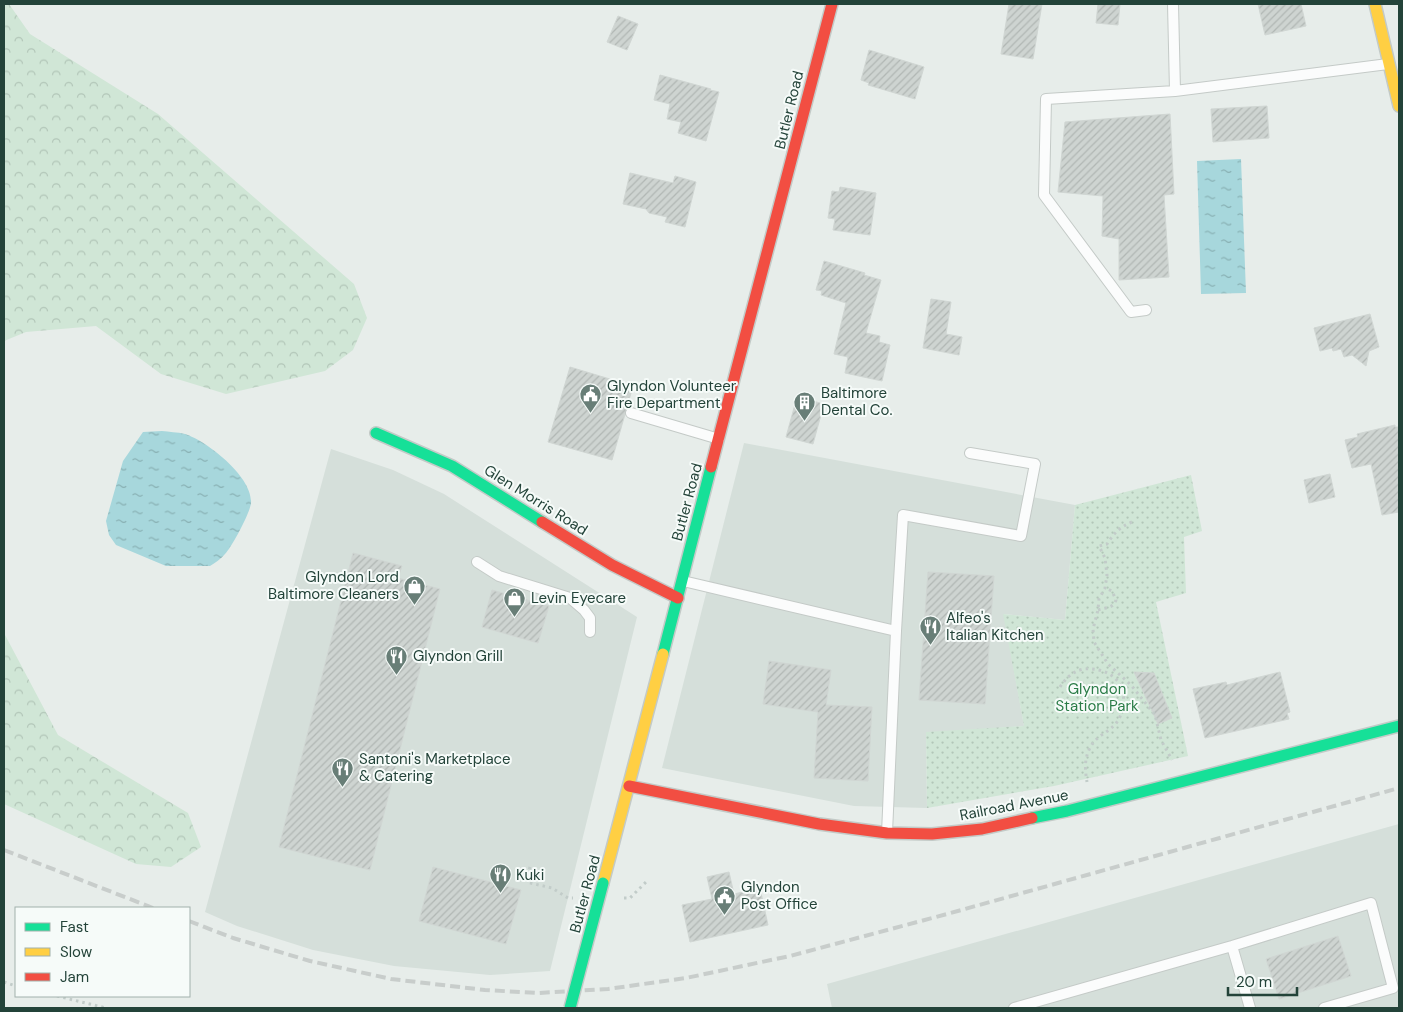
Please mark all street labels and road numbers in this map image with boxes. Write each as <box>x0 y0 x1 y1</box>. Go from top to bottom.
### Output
street label: Butler Road <box>770 69 808 151</box>
street label: Glen Morris Road <box>480 460 592 540</box>
street label: Butler Road <box>667 461 707 543</box>
street label: Railroad Avenue <box>958 785 1070 825</box>
street label: Butler Road <box>565 853 605 935</box>

